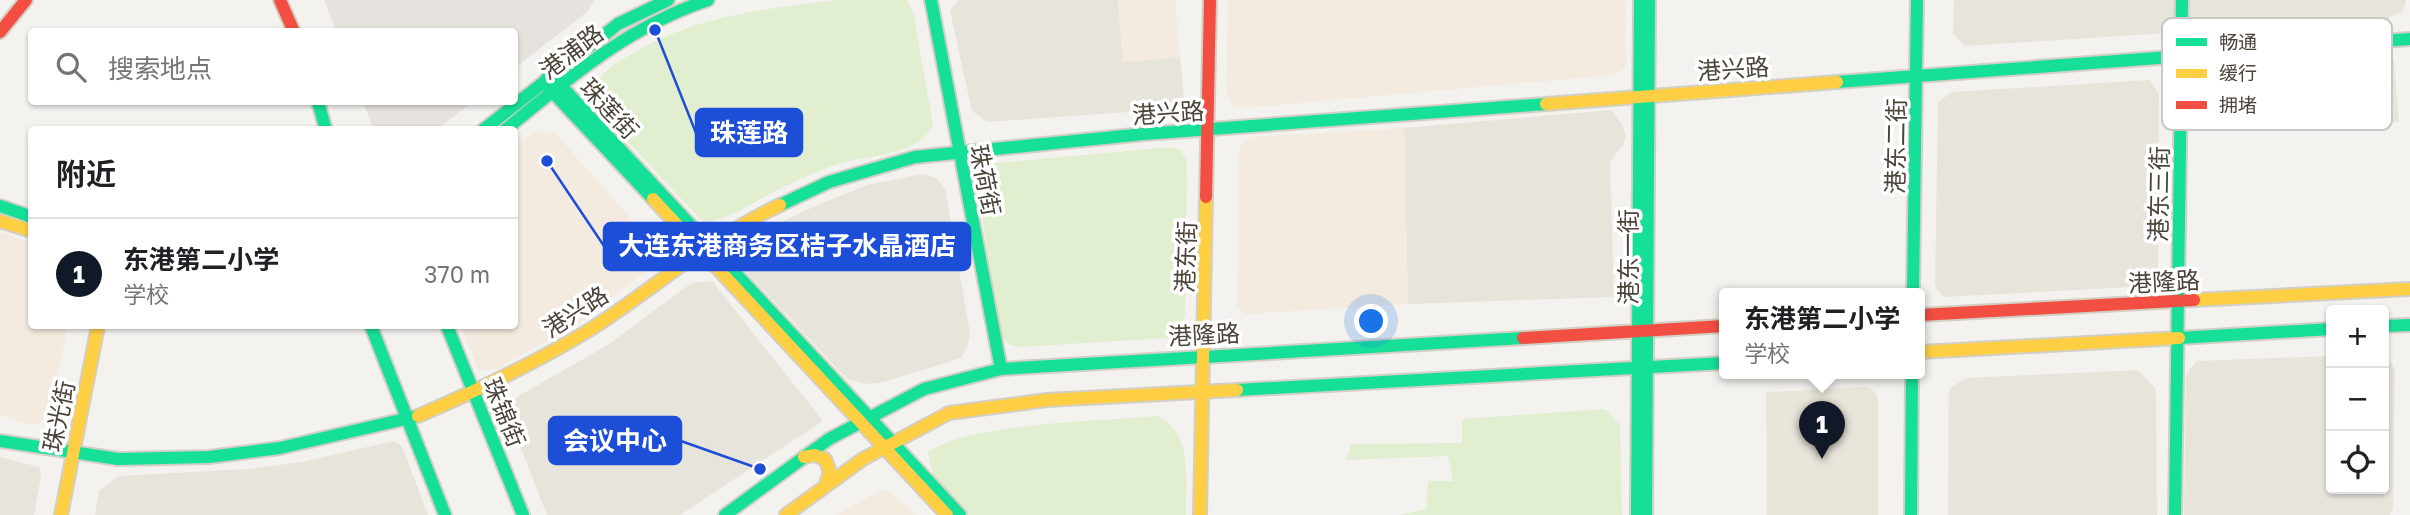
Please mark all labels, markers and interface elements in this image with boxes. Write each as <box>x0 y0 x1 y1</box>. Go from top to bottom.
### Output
street label: 港浦路 <box>534 18 608 84</box>
legend <box>2162 18 2392 130</box>
search box <box>28 28 518 105</box>
text: 畅通 <box>2219 30 2257 53</box>
icon: search <box>52 48 90 86</box>
street label: 港兴路 <box>1696 51 1770 85</box>
text: 搜索地点 <box>108 53 212 84</box>
text: 缓行 <box>2219 61 2257 84</box>
street label: 珠莲街 <box>575 72 645 144</box>
text: 拥堵 <box>2219 93 2257 116</box>
street label: 港兴路 <box>1131 95 1205 129</box>
street label: 港东二街 <box>1880 98 1910 194</box>
callout: 珠莲路 <box>696 109 802 156</box>
text: 珠莲路 <box>710 117 788 148</box>
street label: 珠荷街 <box>965 142 1007 218</box>
street label: 港东三街 <box>2143 146 2173 242</box>
text: 附近 <box>56 156 116 192</box>
street label: 港东一街 <box>1613 209 1642 305</box>
street label: 港东街 <box>1169 221 1201 293</box>
callout: 大连东港商务区桔子水晶酒店 <box>604 223 970 270</box>
text: 大连东港商务区桔子水晶酒店 <box>618 230 956 261</box>
text: 东港第二小学 <box>123 244 279 275</box>
text: 1 <box>73 260 85 288</box>
text: 370 m <box>424 260 490 288</box>
street label: 港隆路 <box>2127 265 2201 297</box>
street label: 港兴路 <box>537 279 613 343</box>
text: 学校 <box>123 280 169 308</box>
popup <box>1719 288 1925 379</box>
text: 东港第二小学 <box>1744 303 1900 334</box>
your location <box>1354 304 1388 338</box>
map controls <box>2326 305 2389 494</box>
button: + <box>2326 305 2389 368</box>
street label: 港隆路 <box>1167 318 1241 350</box>
text: 学校 <box>1744 339 1790 367</box>
button: − <box>2326 368 2389 431</box>
street label: 珠锦街 <box>478 373 532 451</box>
street label: 珠光街 <box>36 378 80 454</box>
pin: 1 <box>1799 401 1845 459</box>
callout: 会议中心 <box>549 417 681 464</box>
text: 会议中心 <box>563 425 667 456</box>
button: locate <box>2326 431 2389 494</box>

